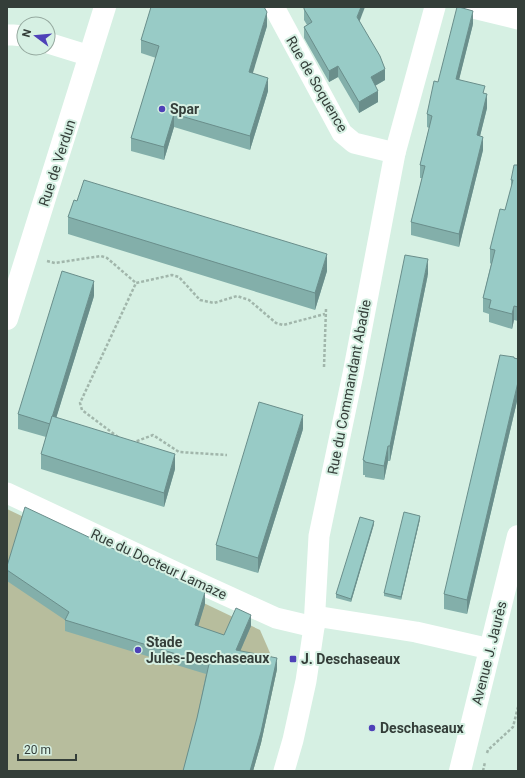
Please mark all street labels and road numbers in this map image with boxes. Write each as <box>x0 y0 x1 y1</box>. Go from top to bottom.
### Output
street label: Rue de Soquence <box>283 33 351 135</box>
street label: Rue de Verdun <box>35 118 79 208</box>
street label: Rue du Commandant Abadie <box>324 298 374 476</box>
street label: Rue du Docteur Lamaze <box>89 525 229 603</box>
street label: Avenue J. Jaurès <box>468 599 510 707</box>

